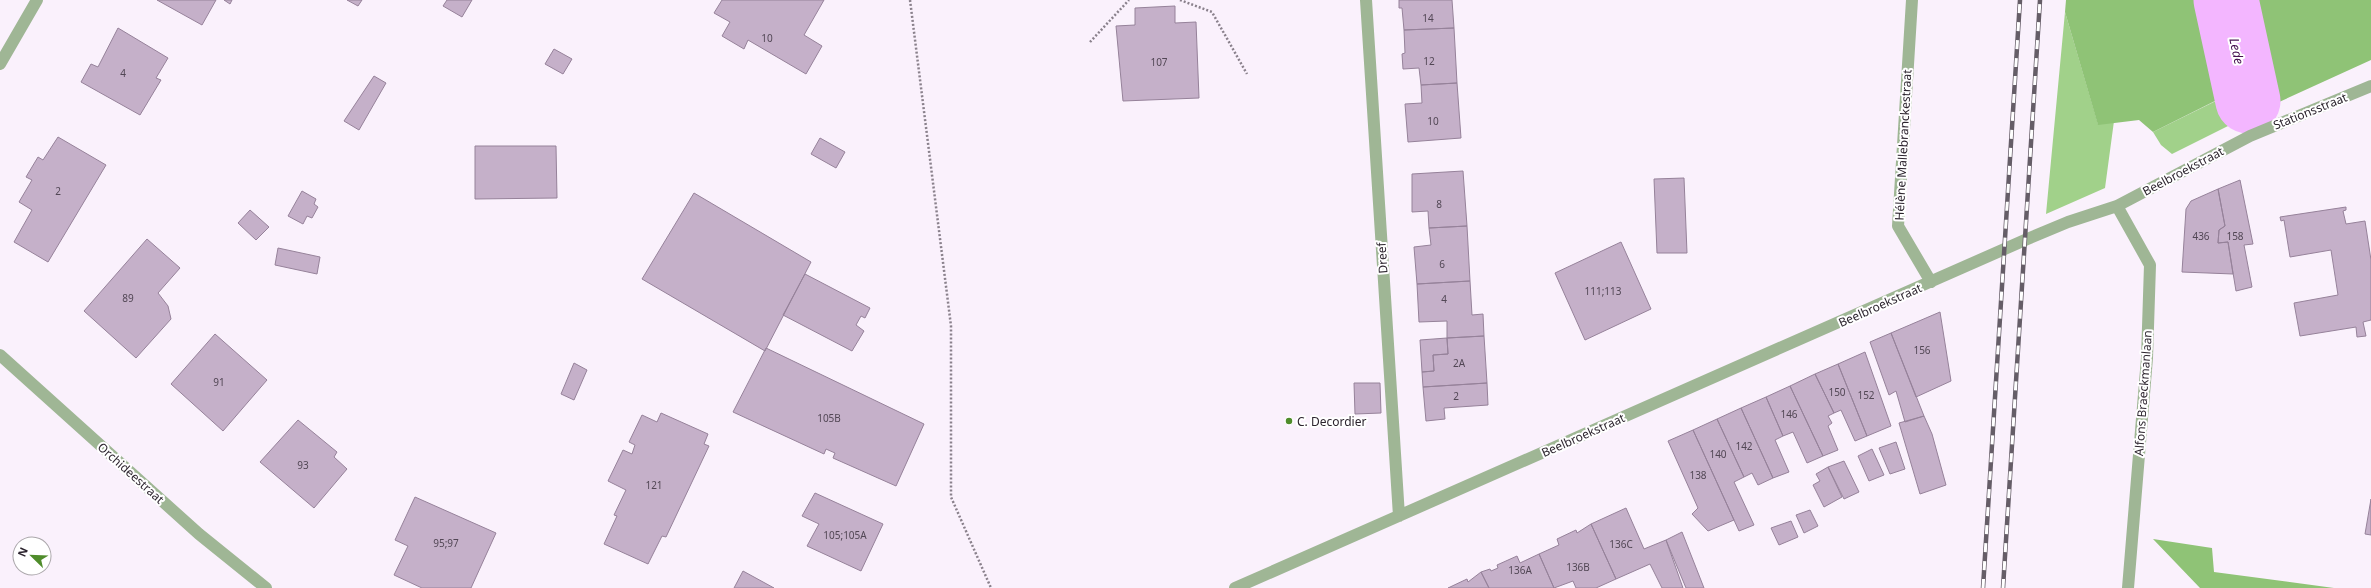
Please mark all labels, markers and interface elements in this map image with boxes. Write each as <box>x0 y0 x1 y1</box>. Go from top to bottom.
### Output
house number: 14 <box>1422 11 1434 25</box>
house number: 10 <box>761 31 773 45</box>
water label: Lede <box>2225 36 2249 66</box>
house number: 12 <box>1423 54 1435 68</box>
house number: 107 <box>1150 55 1168 69</box>
house number: 4 <box>120 66 126 80</box>
street label: Hélène Mallebranckestraat <box>1891 68 1915 221</box>
street label: Stationsstraat <box>2271 88 2350 134</box>
house number: 10 <box>1427 114 1439 128</box>
street label: Beelbroekstraat <box>2139 142 2227 200</box>
house number: 2 <box>55 184 61 198</box>
house number: 8 <box>1436 197 1442 211</box>
house number: 436 <box>2192 229 2210 243</box>
house number: 158 <box>2226 229 2244 243</box>
street label: Dreef <box>1372 241 1392 274</box>
house number: 6 <box>1439 257 1445 271</box>
street label: Beelbroekstraat <box>1836 279 1925 331</box>
house number: 111;113 <box>1585 284 1622 298</box>
house number: 89 <box>122 291 134 305</box>
house number: 4 <box>1441 292 1447 306</box>
street label: Alfons Braeckmanlaan <box>2130 330 2156 456</box>
house number: 156 <box>1913 343 1931 357</box>
house number: 2A <box>1453 356 1466 370</box>
house number: 91 <box>213 375 225 389</box>
house number: 150 <box>1828 385 1846 399</box>
house number: 152 <box>1857 388 1875 402</box>
house number: 2 <box>1453 389 1459 403</box>
house number: 146 <box>1780 407 1798 421</box>
street label: Beelbroekstraat <box>1539 409 1628 461</box>
house number: 105B <box>817 411 841 425</box>
place label: C. Decordier <box>1297 413 1366 430</box>
marker: C. Decordier <box>1284 416 1294 426</box>
street label: Orchideestraat <box>94 439 168 508</box>
house number: 142 <box>1735 439 1753 453</box>
house number: 140 <box>1709 447 1727 461</box>
house number: 93 <box>297 458 309 472</box>
house number: 138 <box>1689 468 1707 482</box>
house number: 121 <box>645 478 663 492</box>
house number: 105;105A <box>823 528 867 542</box>
north arrow <box>12 536 52 576</box>
house number: 95;97 <box>433 536 459 550</box>
house number: 136C <box>1609 537 1633 551</box>
text: N <box>14 545 31 559</box>
house number: 136B <box>1566 560 1590 574</box>
house number: 136A <box>1508 563 1532 577</box>

